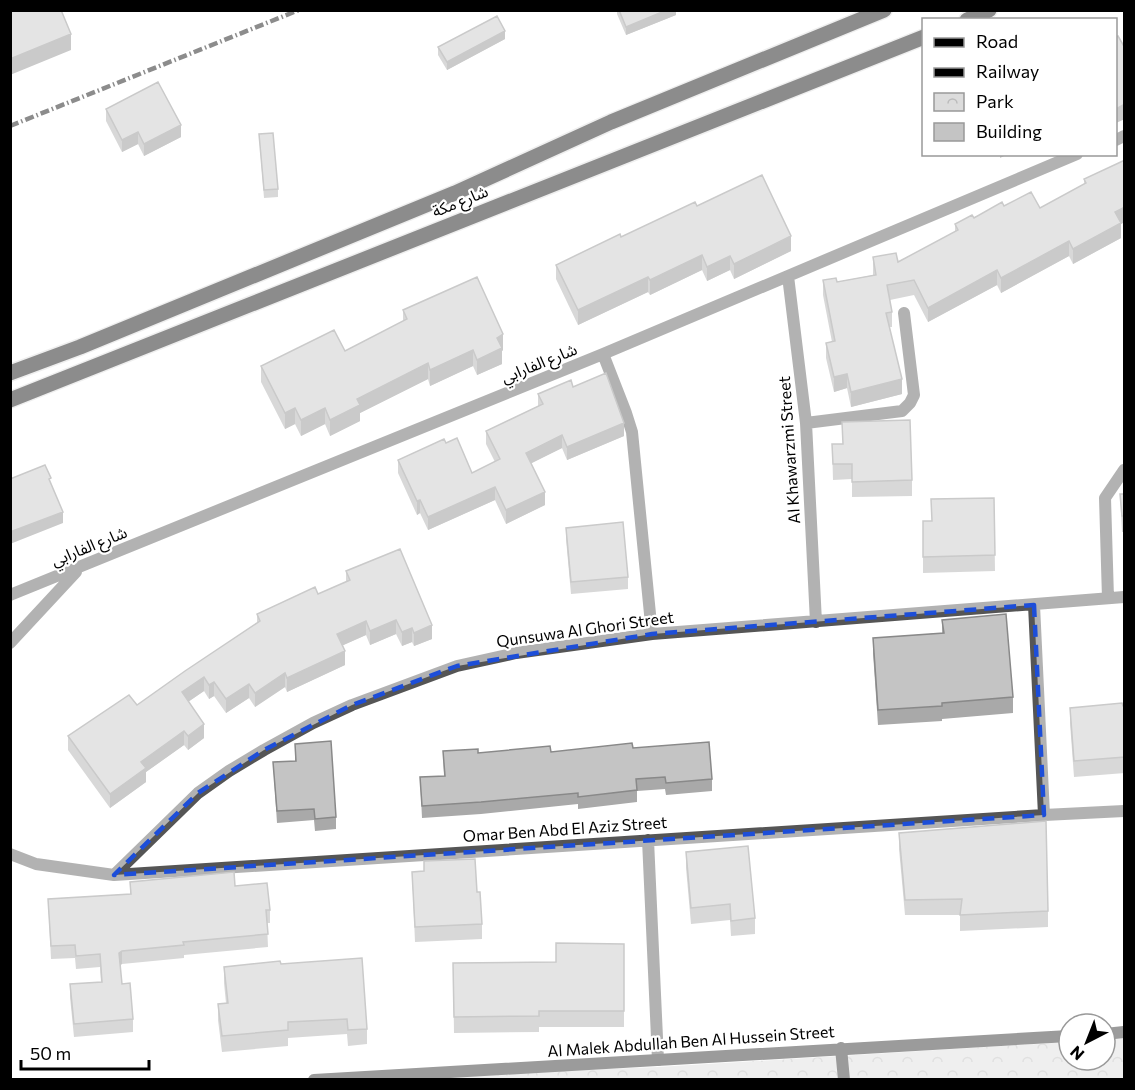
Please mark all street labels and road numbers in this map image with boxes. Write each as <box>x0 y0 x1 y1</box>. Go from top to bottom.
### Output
street label: شارع مكة <box>429 181 492 224</box>
street label: شارع الفارابي <box>498 339 581 390</box>
street label: Al Khawarzmi Street <box>774 375 803 525</box>
street label: شارع الفارابي <box>48 522 131 573</box>
street label: Qunsuwa Al Ghori Street <box>495 607 675 650</box>
street label: Omar Ben Abd El Aziz Street <box>462 812 668 845</box>
street label: Al Malek Abdullah Ben Al Hussein Street <box>547 1021 836 1060</box>

